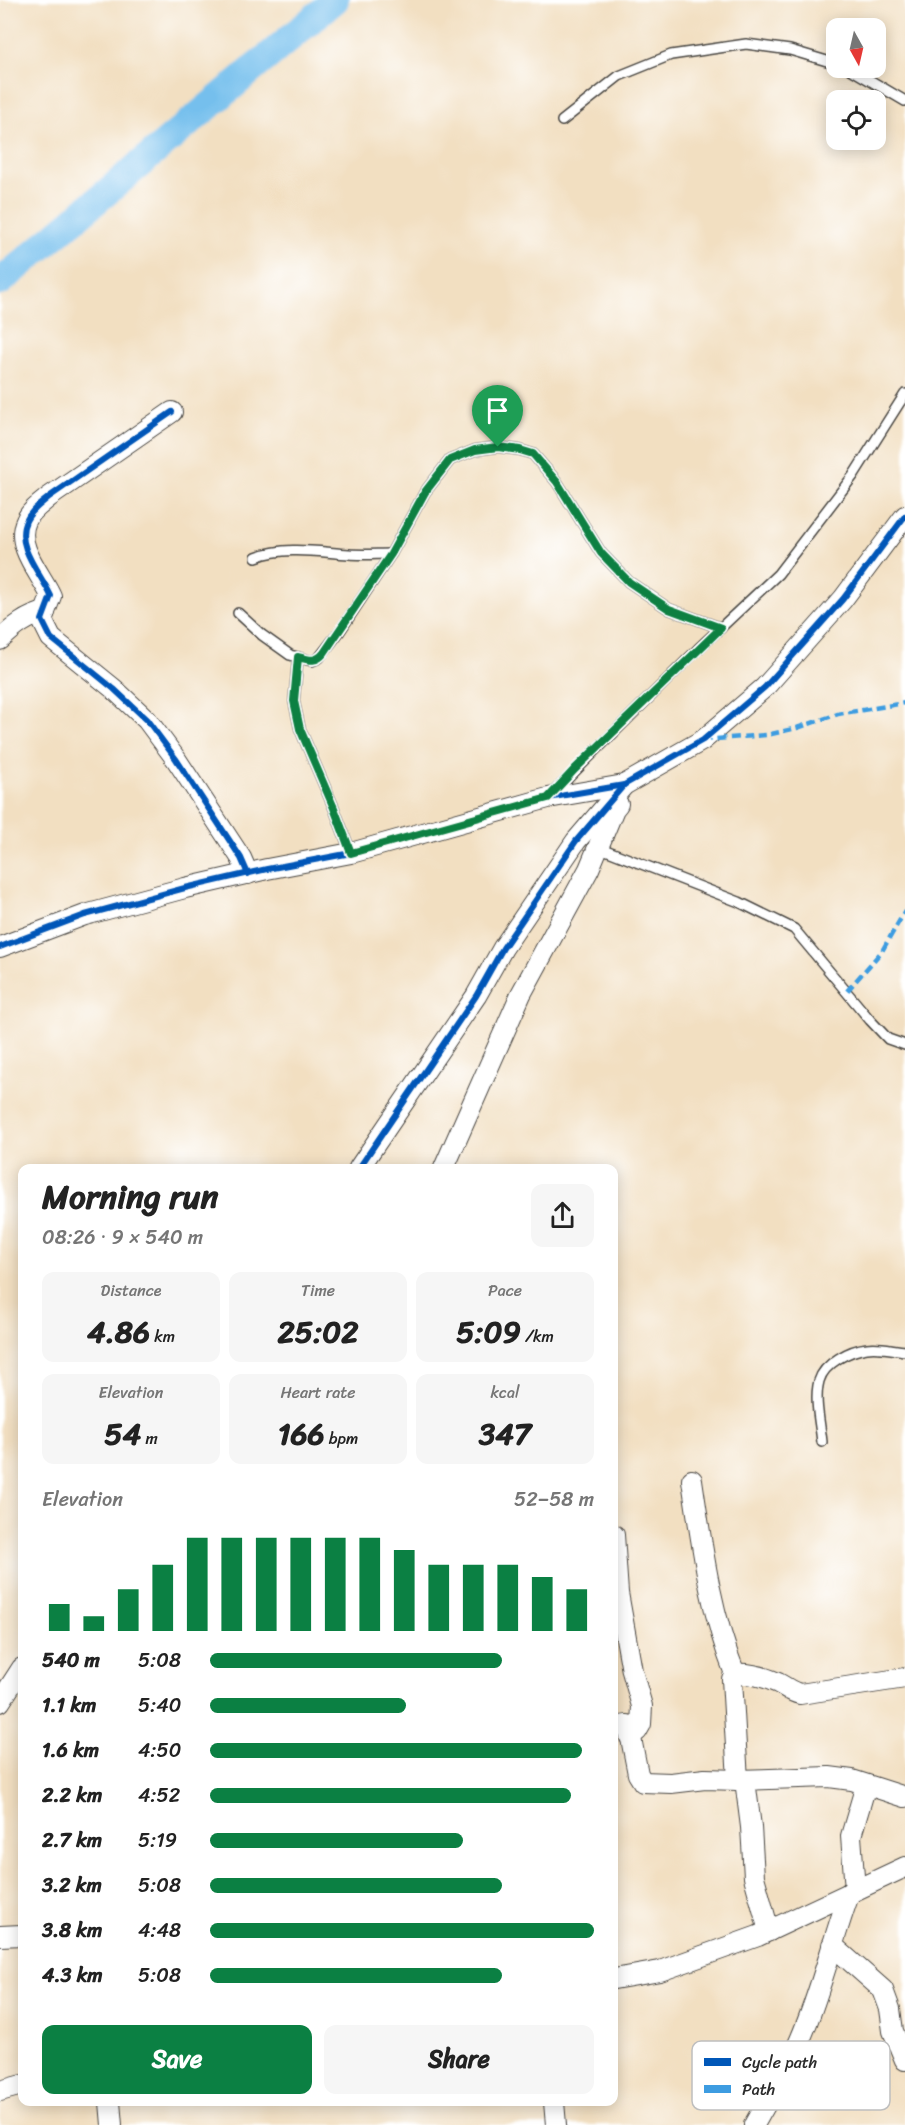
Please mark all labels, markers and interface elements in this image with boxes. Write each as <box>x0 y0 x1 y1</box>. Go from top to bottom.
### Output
north arrow <box>826 18 886 78</box>
map controls <box>826 18 886 150</box>
button: locate <box>826 90 886 150</box>
pin <box>472 385 523 447</box>
icon: arrive <box>481 394 514 427</box>
text: Morning run <box>42 1168 218 1226</box>
button: share <box>531 1184 594 1247</box>
text: 08:26 · 9 × 540 m <box>42 1220 203 1255</box>
text: Distance <box>101 1276 161 1305</box>
text: Time <box>301 1276 335 1305</box>
text: Pace <box>488 1276 522 1305</box>
text: 4.86 <box>87 1305 150 1359</box>
text: 25:02 <box>278 1305 358 1359</box>
text: 5:09 <box>456 1305 521 1359</box>
text: km <box>150 1322 175 1351</box>
text: /km <box>521 1322 554 1351</box>
text: Elevation <box>99 1378 163 1407</box>
text: Heart rate <box>280 1378 356 1407</box>
text: kcal <box>490 1378 520 1407</box>
text: 54 <box>104 1407 141 1461</box>
text: 166 <box>278 1407 325 1461</box>
text: 347 <box>479 1407 531 1461</box>
text: m <box>141 1424 158 1453</box>
text: bpm <box>325 1424 358 1453</box>
text: Elevation <box>42 1482 123 1517</box>
text: 52–58 m <box>514 1482 594 1517</box>
text: 540 m <box>42 1643 100 1678</box>
text: 5:08 <box>138 1643 181 1678</box>
text: 1.1 km <box>42 1688 96 1723</box>
text: 5:40 <box>138 1688 181 1723</box>
text: 1.6 km <box>42 1733 99 1768</box>
text: 4:50 <box>138 1733 181 1768</box>
text: 2.2 km <box>42 1778 102 1813</box>
text: 4:52 <box>138 1778 180 1813</box>
text: 2.7 km <box>42 1823 102 1858</box>
text: 5:19 <box>138 1823 177 1858</box>
text: 3.2 km <box>42 1868 102 1903</box>
text: 5:08 <box>138 1868 181 1903</box>
text: 3.8 km <box>42 1913 102 1948</box>
text: 4:48 <box>138 1913 181 1948</box>
text: 4.3 km <box>42 1958 103 1993</box>
text: 5:08 <box>138 1958 181 1993</box>
button: Save <box>42 2025 312 2094</box>
button: Share <box>324 2025 594 2094</box>
legend <box>692 2041 890 2110</box>
text: Cycle path <box>742 2048 817 2077</box>
text: Path <box>742 2075 775 2104</box>

